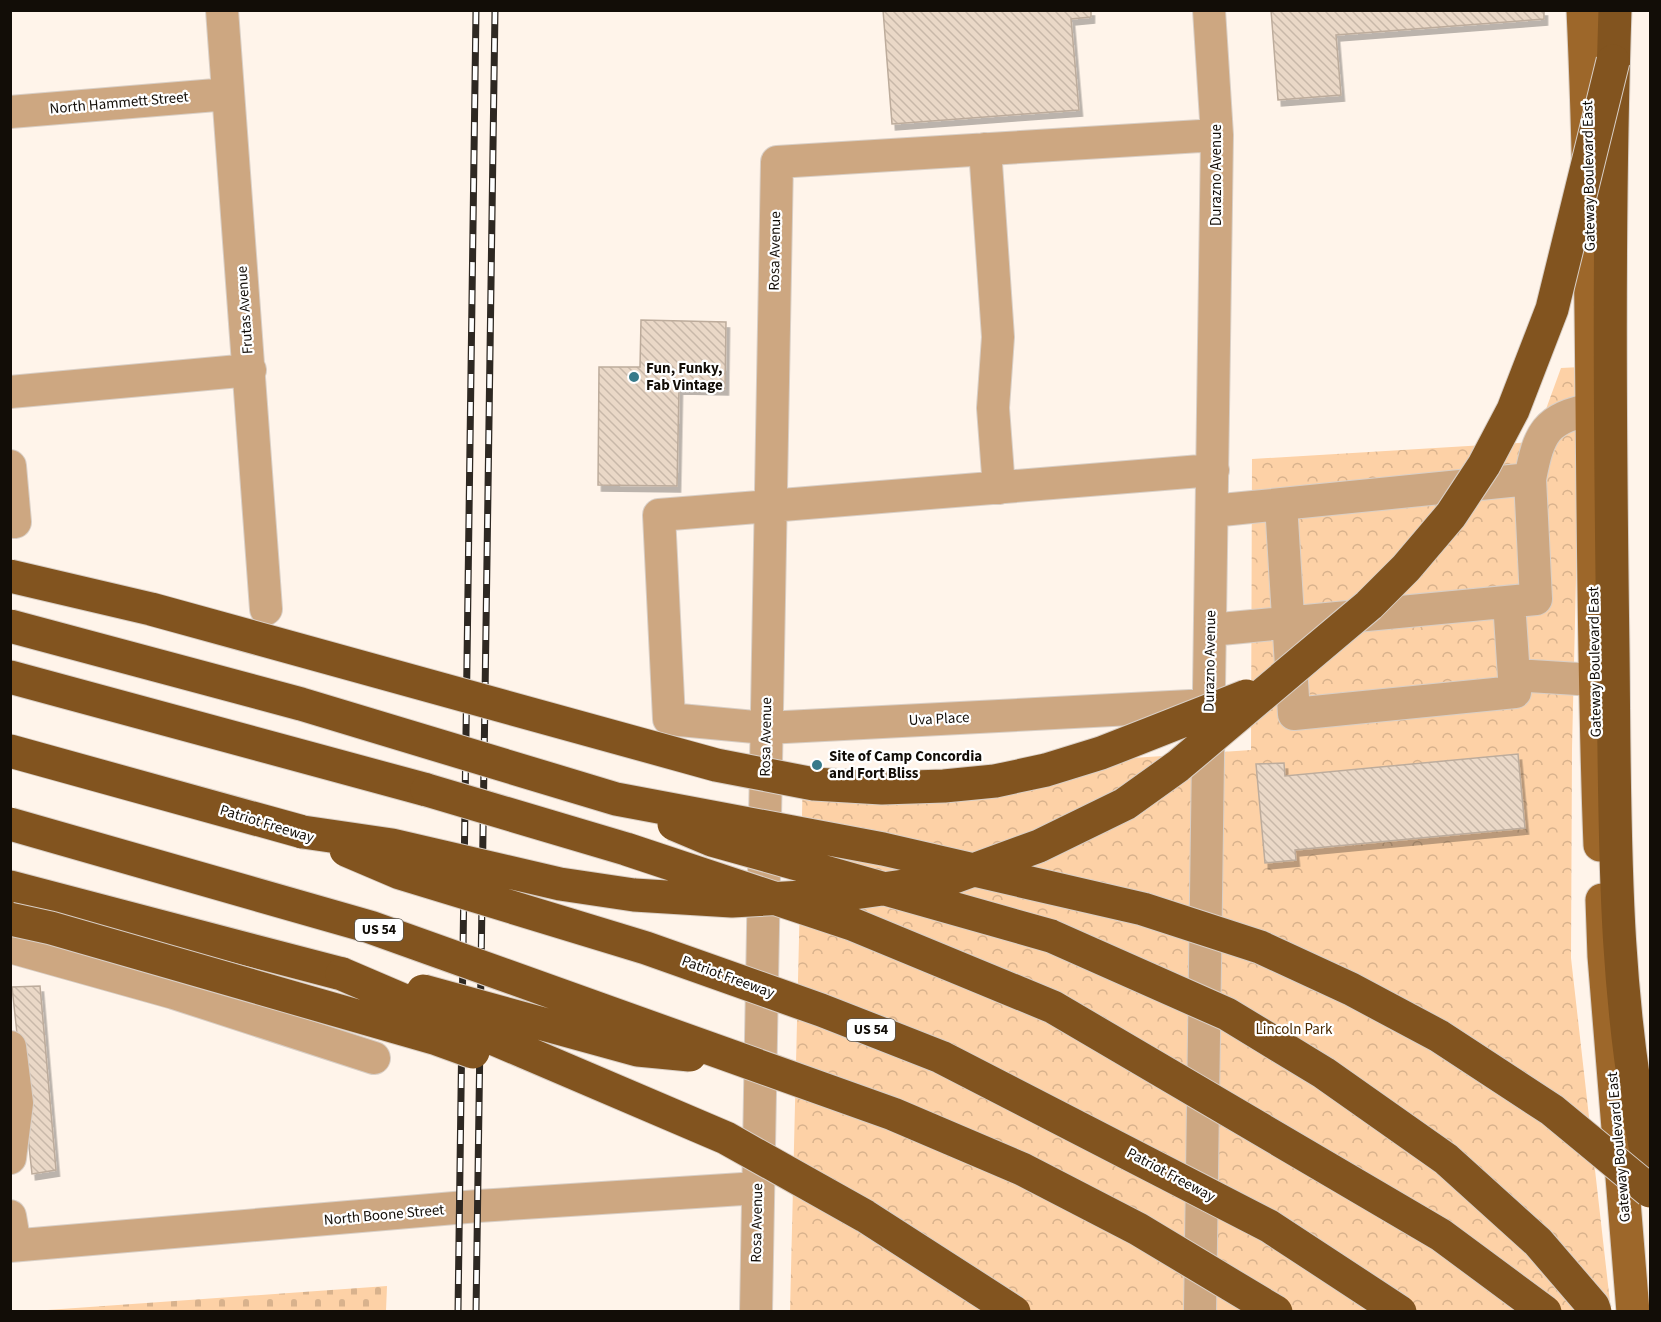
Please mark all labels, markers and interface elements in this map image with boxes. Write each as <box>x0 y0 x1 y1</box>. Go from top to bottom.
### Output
street label: North Hammett Street <box>49 86 189 120</box>
street label: Gateway Boulevard East <box>1577 100 1601 252</box>
street label: Durazno Avenue <box>1206 124 1227 226</box>
street label: Rosa Avenue <box>764 211 786 291</box>
street label: Frutas Avenue <box>231 265 259 355</box>
place label: Fun, Funky, Fab Vintage <box>646 358 723 396</box>
marker: Fun, Funky, Fab Vintage <box>627 370 641 384</box>
street label: Gateway Boulevard East <box>1583 586 1607 738</box>
street label: Durazno Avenue <box>1199 610 1221 712</box>
street label: Rosa Avenue <box>755 697 777 777</box>
street label: Uva Place <box>908 707 970 731</box>
place label: Site of Camp Concordia and Fort Bliss <box>829 746 982 784</box>
marker: Site of Camp Concordia and Fort Bliss <box>810 758 824 772</box>
street label: Patriot Freeway <box>217 800 317 848</box>
road number: US 54 <box>355 919 403 941</box>
street label: Patriot Freeway <box>679 950 777 1004</box>
road number: US 54 <box>847 1019 895 1041</box>
park label: Lincoln Park <box>1256 1019 1333 1040</box>
street label: Gateway Boulevard East <box>1602 1071 1636 1223</box>
street label: Patriot Freeway <box>1123 1143 1219 1207</box>
street label: Rosa Avenue <box>746 1183 768 1263</box>
street label: North Boone Street <box>323 1199 445 1231</box>

